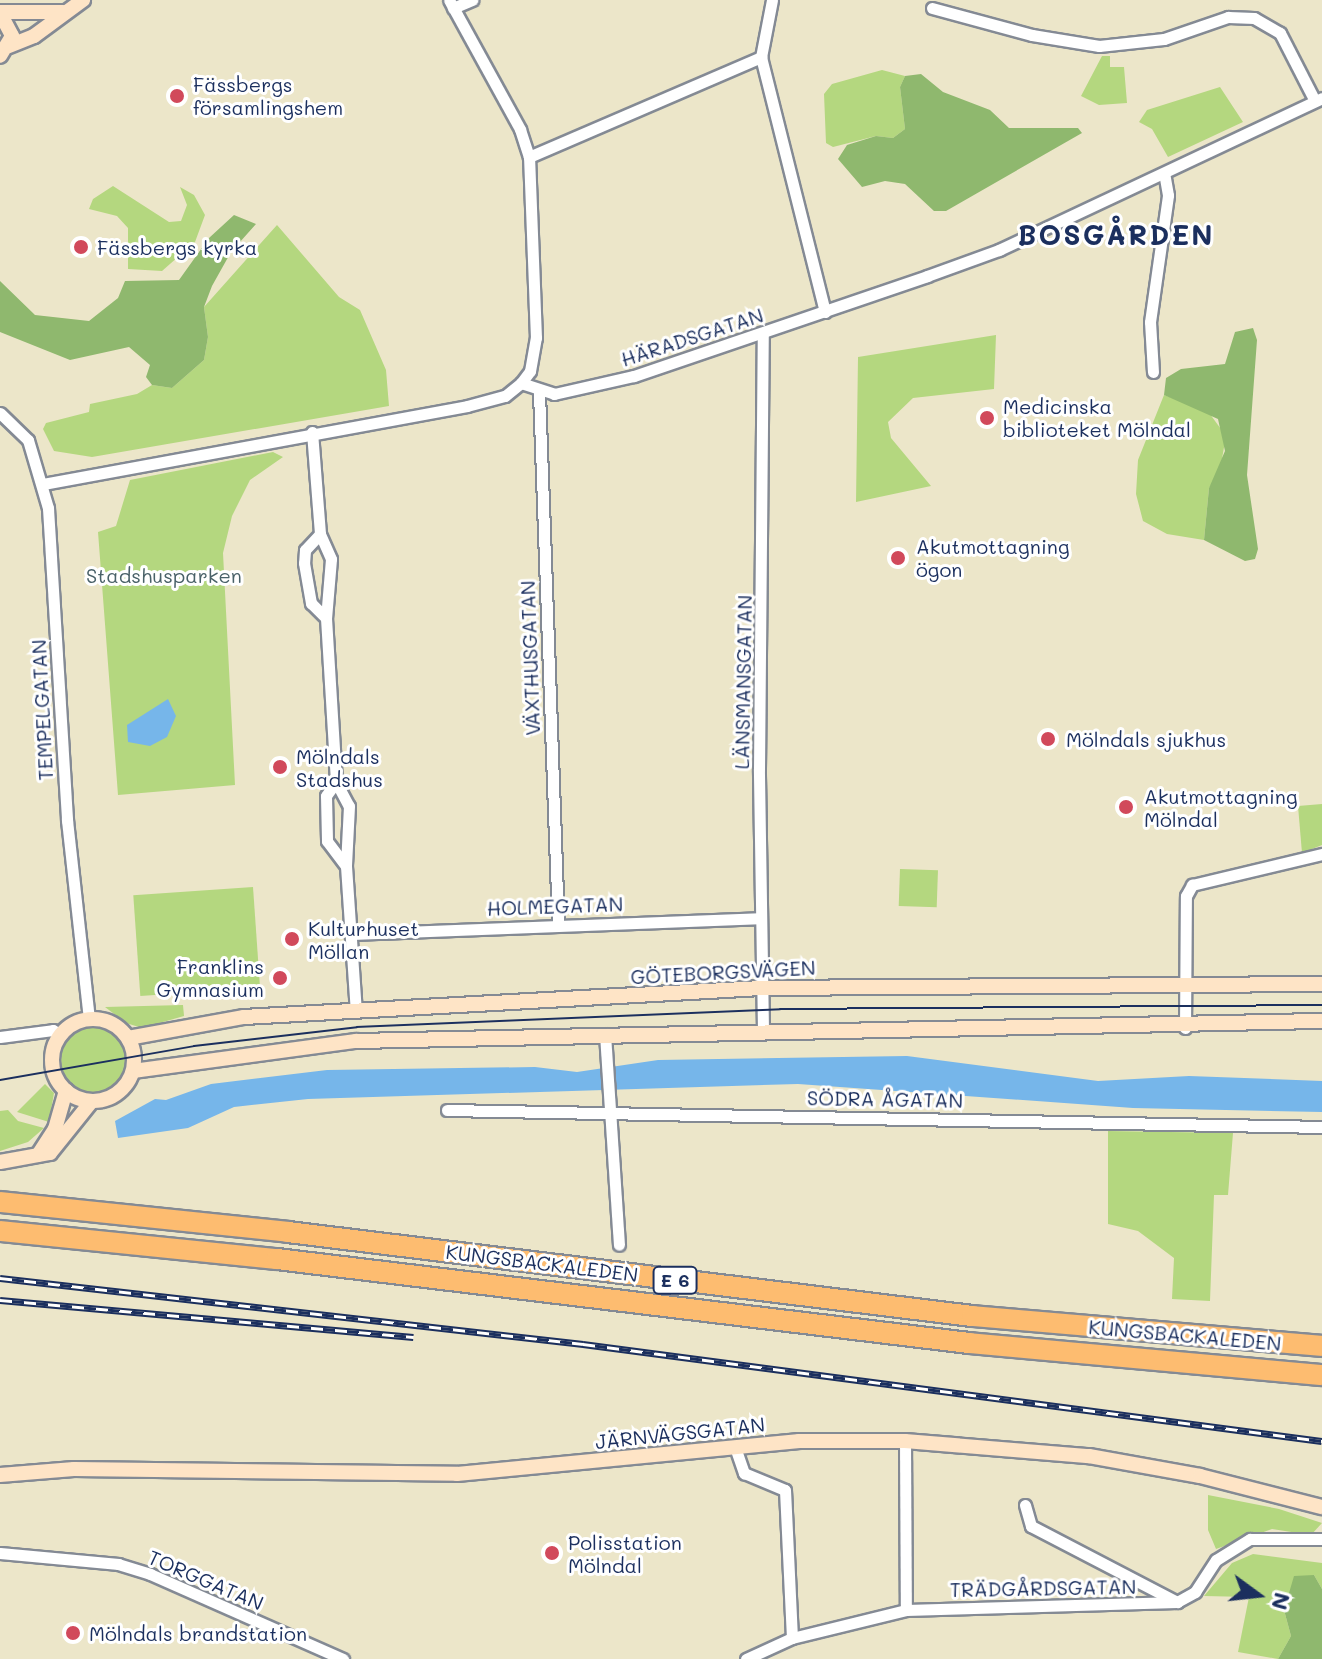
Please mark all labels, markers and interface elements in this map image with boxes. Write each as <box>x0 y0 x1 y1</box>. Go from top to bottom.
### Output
place label: Fässbergs församlingshem <box>193 72 343 119</box>
marker: Fässbergs församlingshem <box>168 87 186 105</box>
district label: BOSGÅRDEN <box>1018 217 1214 251</box>
place label: Fässbergs kyrka <box>97 235 257 259</box>
marker: Fässbergs kyrka <box>72 238 90 256</box>
street label: HÄRADSGATAN <box>618 303 766 371</box>
place label: Medicinska biblioteket Mölndal <box>1003 394 1191 441</box>
marker: Medicinska biblioteket Mölndal <box>978 409 996 427</box>
place label: Akutmottagning ögon <box>916 534 1070 581</box>
marker: Akutmottagning ögon <box>887 547 909 569</box>
park label: Stadshusparken <box>86 563 242 587</box>
street label: VÄXTHUSGATAN <box>515 580 545 736</box>
street label: LÄNSMANSGATAN <box>729 595 757 769</box>
street label: TEMPELGATAN <box>26 639 58 781</box>
place label: Mölndals sjukhus <box>1066 727 1226 751</box>
marker: Mölndals sjukhus <box>1037 728 1059 750</box>
place label: Mölndals Stadshus <box>296 744 383 791</box>
marker: Mölndals Stadshus <box>271 758 289 776</box>
place label: Akutmottagning Mölndal <box>1144 784 1298 831</box>
marker: Akutmottagning Mölndal <box>1115 796 1137 818</box>
street label: HOLMEGATAN <box>486 892 624 920</box>
place label: Kulturhuset Möllan <box>308 916 419 963</box>
marker: Kulturhuset Möllan <box>283 930 301 948</box>
place label: Franklins Gymnasium <box>157 954 264 1001</box>
street label: GÖTEBORGSVÄGEN <box>630 955 816 989</box>
marker: Franklins Gymnasium <box>271 969 289 987</box>
street label: SÖDRA ÅGATAN <box>807 1086 963 1112</box>
street label: KUNGSBACKALEDEN <box>444 1239 640 1287</box>
road number: E 6 <box>651 1266 699 1294</box>
street label: KUNGSBACKALEDEN <box>1088 1315 1282 1355</box>
street label: JÄRNVÄGSGATAN <box>594 1412 766 1454</box>
place label: Polisstation Mölndal <box>568 1530 682 1577</box>
marker: Polisstation Mölndal <box>543 1544 561 1562</box>
street label: TORGGATAN <box>145 1545 267 1615</box>
north arrow <box>1218 1555 1298 1635</box>
street label: TRÄDGÅRDSGATAN <box>950 1574 1136 1602</box>
text: N <box>1265 1590 1298 1613</box>
place label: Mölndals brandstation <box>89 1621 307 1645</box>
marker: Mölndals brandstation <box>64 1624 82 1642</box>

